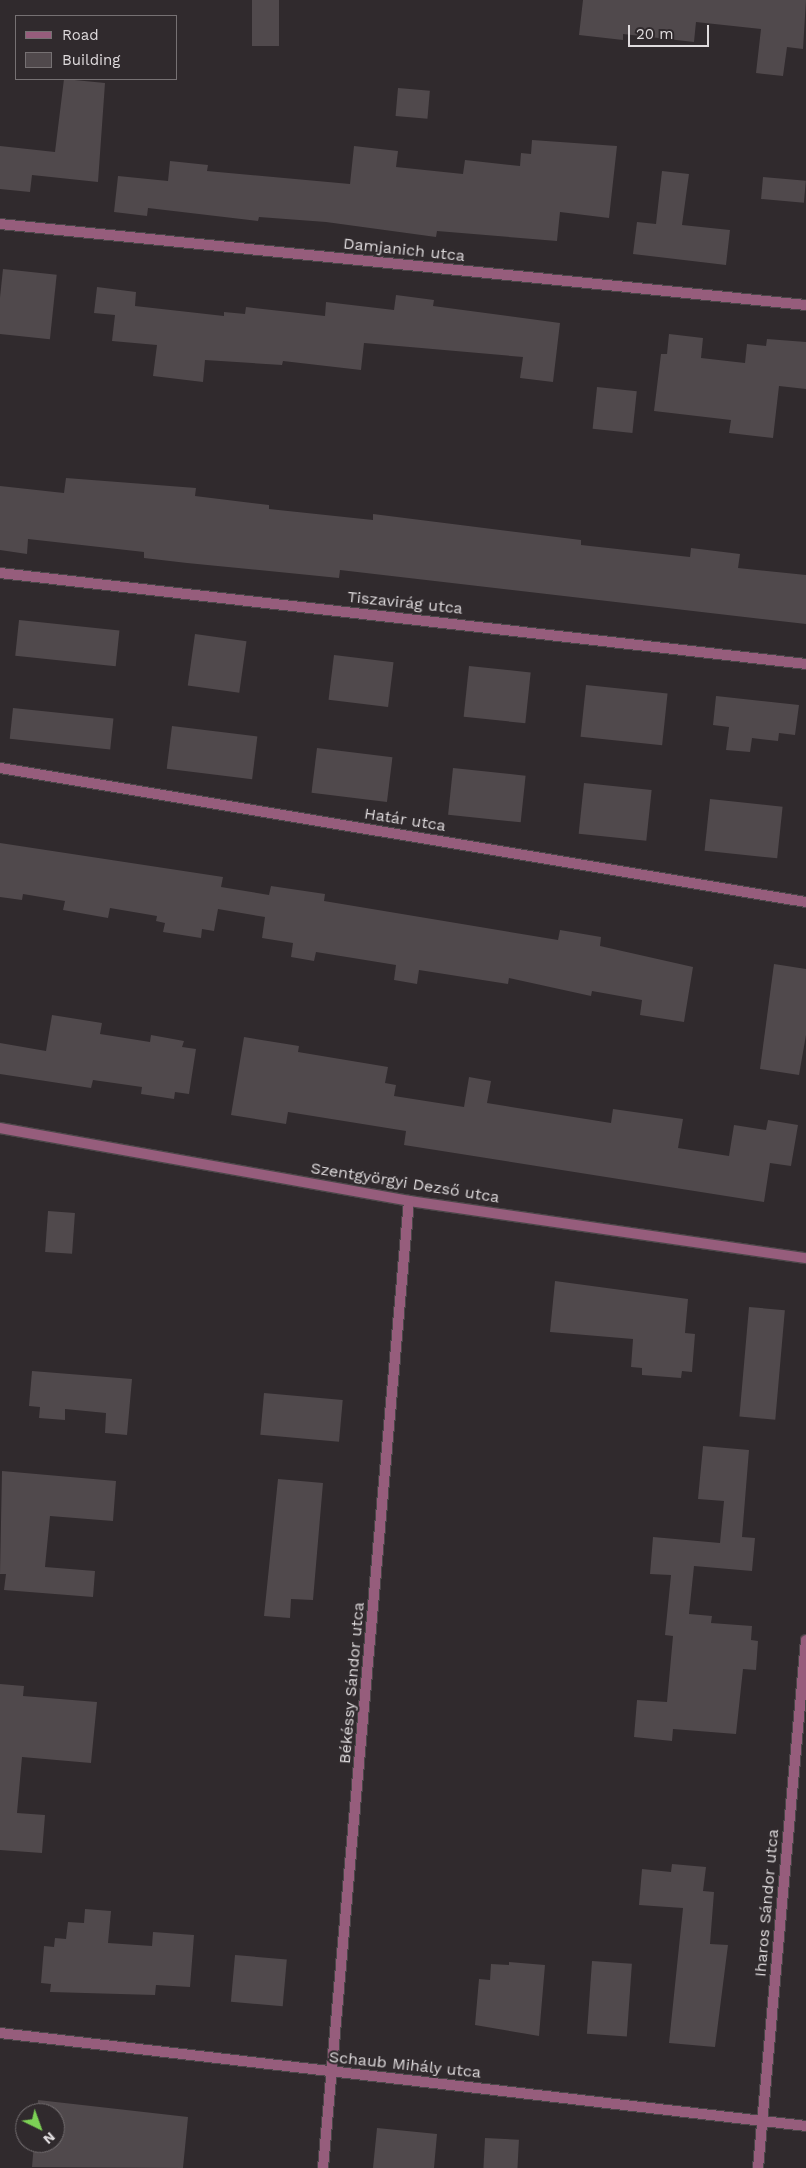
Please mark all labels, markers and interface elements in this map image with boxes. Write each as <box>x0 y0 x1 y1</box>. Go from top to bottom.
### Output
legend <box>15 15 178 80</box>
scale bar <box>631 15 712 47</box>
text: 20 m <box>636 25 674 43</box>
text: Road <box>62 26 99 44</box>
text: Building <box>62 51 120 69</box>
street label: Damjanich utca <box>342 234 466 266</box>
street label: Tiszavirág utca <box>346 587 464 619</box>
street label: Határ utca <box>363 804 447 836</box>
street label: Szentgyörgyi Dezső utca <box>309 1159 501 1207</box>
street label: Békéssy Sándor utca <box>335 1601 369 1765</box>
street label: Iharos Sándor utca <box>751 1828 783 1978</box>
street label: Schaub Mihály utca <box>328 2047 482 2083</box>
north arrow <box>15 2103 65 2153</box>
text: N <box>40 2129 59 2148</box>

